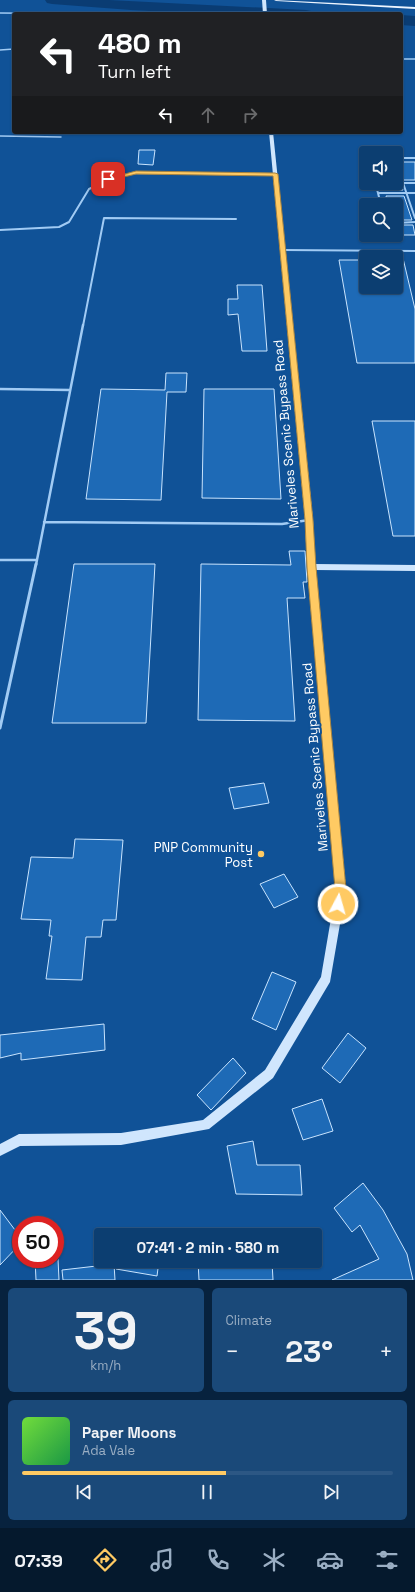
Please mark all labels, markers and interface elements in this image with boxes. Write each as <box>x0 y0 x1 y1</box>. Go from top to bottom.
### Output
text: 480 m <box>98 25 182 61</box>
icon: left <box>32 28 84 80</box>
text: Turn left <box>98 60 171 83</box>
icon: left <box>155 104 177 126</box>
icon: ahead <box>197 104 219 126</box>
icon: right <box>239 104 261 126</box>
map controls <box>359 146 403 294</box>
button: sound <box>359 146 403 190</box>
pin <box>91 162 125 196</box>
icon: arrive <box>97 168 119 190</box>
button: search <box>359 198 403 242</box>
button: layers <box>359 250 403 294</box>
street label: Mariveles Scenic Bypass Road <box>269 339 303 529</box>
street label: Mariveles Scenic Bypass Road <box>298 662 332 852</box>
place label: PNP Community Post <box>154 839 253 871</box>
marker: PNP Community Post <box>256 849 266 859</box>
position arrow <box>317 883 359 925</box>
speed limit sign: 50 <box>12 1216 64 1268</box>
text: 07:41 · 2 min · 580 m <box>137 1238 279 1257</box>
text: 39 <box>74 1298 138 1364</box>
text: Climate <box>226 1312 272 1329</box>
text: 23° <box>285 1332 333 1371</box>
text: − <box>226 1337 239 1365</box>
text: + <box>379 1337 393 1365</box>
text: km/h <box>90 1357 121 1374</box>
text: Paper Moons <box>82 1423 176 1442</box>
text: Ada Vale <box>82 1442 135 1459</box>
icon: previous <box>73 1481 95 1503</box>
icon: pause <box>196 1481 218 1503</box>
icon: next <box>320 1481 342 1503</box>
icon: directions <box>91 1546 119 1574</box>
icon: music <box>148 1546 176 1574</box>
icon: phone <box>204 1546 232 1574</box>
icon: climate <box>260 1546 288 1574</box>
icon: car <box>316 1546 344 1574</box>
icon: filters <box>373 1546 401 1574</box>
text: 07:39 <box>14 1549 63 1572</box>

